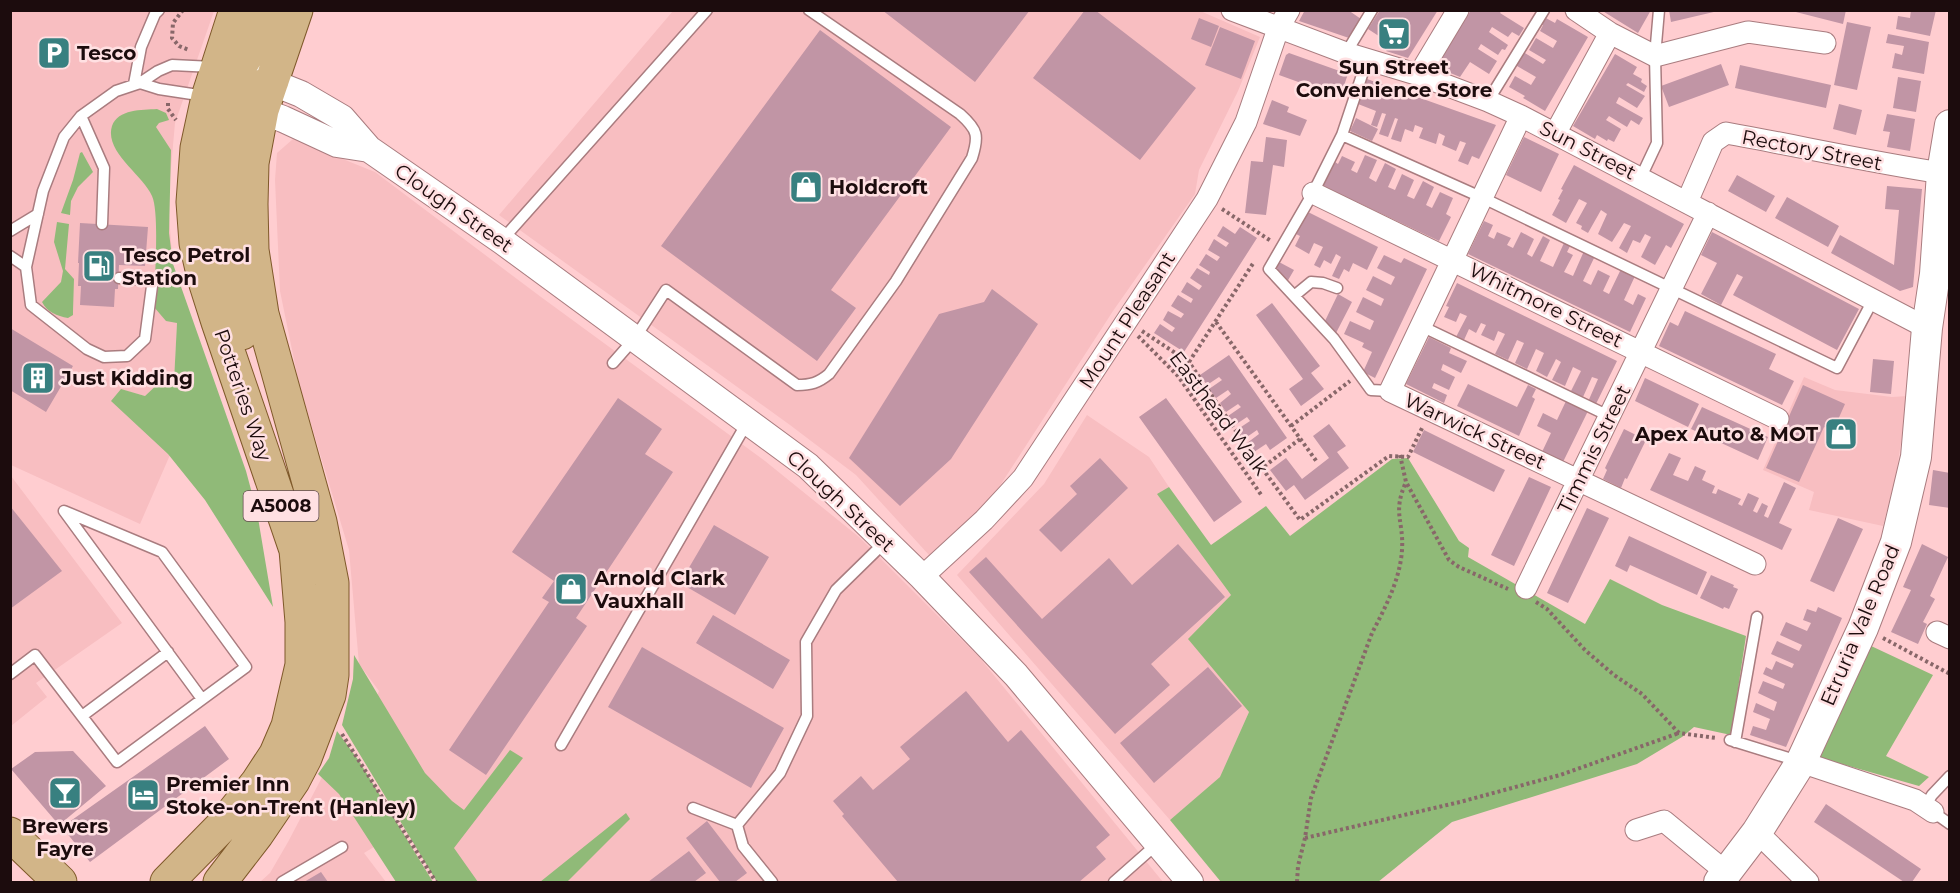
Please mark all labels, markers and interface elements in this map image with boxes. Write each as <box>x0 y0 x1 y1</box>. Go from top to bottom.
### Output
supermarket icon: Sun Street Convenience Store <box>1376 16 1412 52</box>
parking icon: Tesco <box>36 35 72 71</box>
place label: Tesco <box>77 41 136 65</box>
place label: Sun Street Convenience Store <box>1296 55 1492 102</box>
street label: Sun Street <box>1536 115 1640 185</box>
street label: Rectory Street <box>1740 125 1884 175</box>
street label: Clough Street <box>390 158 518 258</box>
shop icon: Holdcroft <box>788 169 824 205</box>
place label: Holdcroft <box>829 175 928 199</box>
place label: Tesco Petrol Station <box>122 243 250 290</box>
street label: Mount Pleasant <box>1074 247 1180 393</box>
fuel station icon: Tesco Petrol Station <box>81 248 117 284</box>
street label: Whitmore Street <box>1465 257 1627 353</box>
street label: Potteries Way <box>209 326 277 464</box>
street label: Easthead Walk <box>1165 346 1273 480</box>
building icon: Just Kidding <box>20 360 56 396</box>
place label: Just Kidding <box>60 366 193 390</box>
street label: Timmis Street <box>1552 381 1636 517</box>
street label: Warwick Street <box>1401 388 1549 474</box>
shop icon: Apex Auto & MOT <box>1823 416 1859 452</box>
place label: Apex Auto & MOT <box>1634 422 1819 446</box>
street label: Clough Street <box>782 445 900 557</box>
road number: A5008 <box>244 491 318 521</box>
street label: Etruria Vale Road <box>1815 541 1905 709</box>
place label: Arnold Clark Vauxhall <box>593 566 726 613</box>
shop icon: Arnold Clark Vauxhall <box>553 571 589 607</box>
place label: Premier Inn Stoke-on-Trent (Hanley) <box>166 772 416 819</box>
bar icon: Brewers Fayre <box>47 775 83 811</box>
hotel icon: Premier Inn Stoke-on-Trent (Hanley) <box>125 777 161 813</box>
place label: Brewers Fayre <box>22 814 109 861</box>

